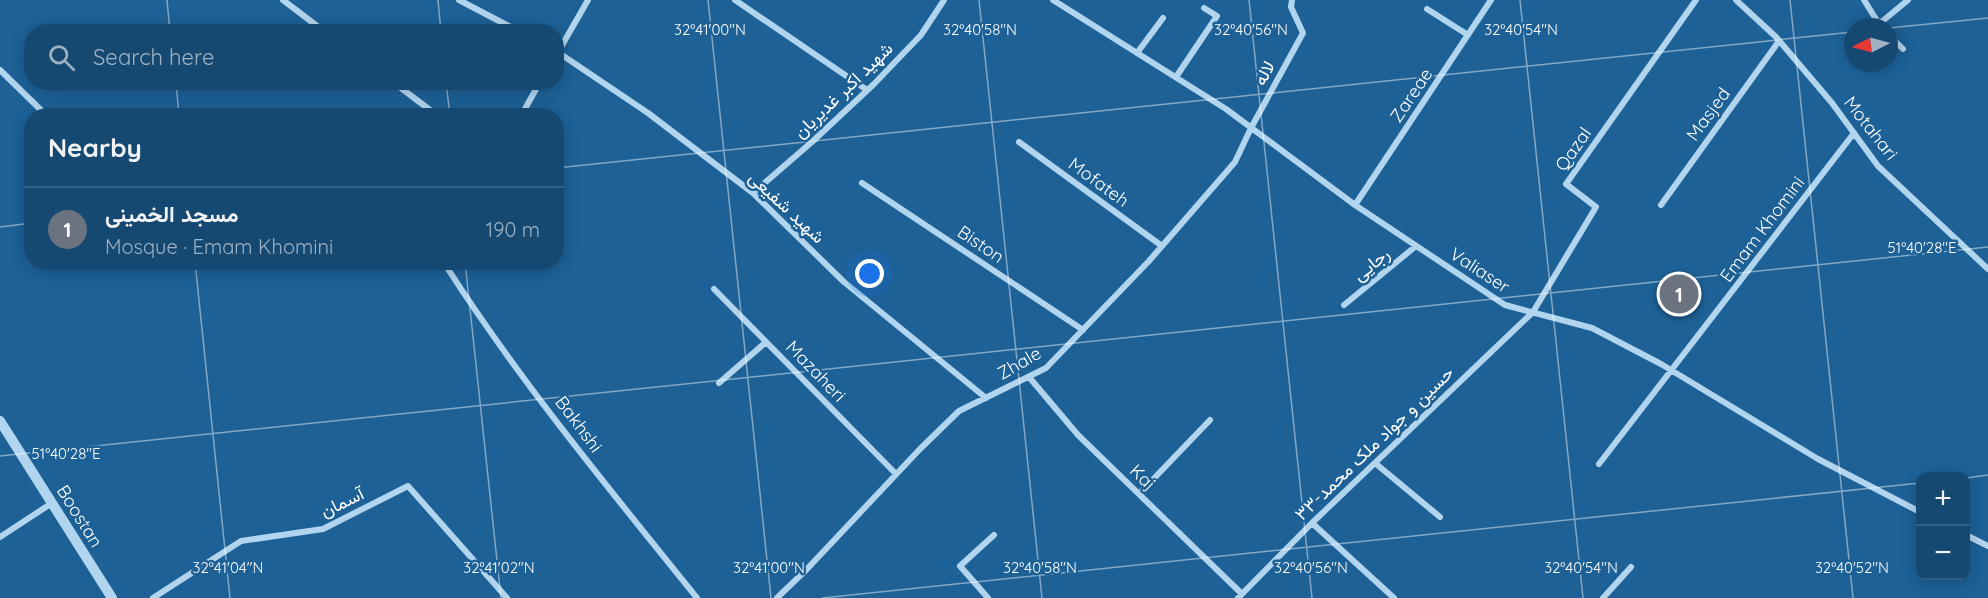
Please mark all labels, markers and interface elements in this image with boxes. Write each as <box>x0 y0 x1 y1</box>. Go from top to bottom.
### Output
north arrow <box>1844 18 1898 72</box>
text: 32°41'00"N <box>674 20 746 39</box>
text: 32°40'58"N <box>943 20 1017 39</box>
text: 32°40'56"N <box>1214 20 1288 39</box>
text: 32°40'54"N <box>1484 20 1558 39</box>
search box <box>24 24 564 90</box>
street label: شهید اکبر غدیریان <box>789 37 897 143</box>
icon: search <box>45 41 78 74</box>
text: Search here <box>93 43 214 71</box>
street label: لاله <box>1248 57 1280 89</box>
street label: Zareae <box>1385 64 1437 126</box>
street label: Masjed <box>1681 83 1735 145</box>
street label: Motahari <box>1839 91 1903 165</box>
street label: Qazal <box>1550 123 1596 175</box>
text: Nearby <box>48 131 142 164</box>
street label: Mofateh <box>1064 152 1134 212</box>
street label: شهید شفیعی <box>744 166 830 248</box>
street label: Emam Khomini <box>1715 172 1809 286</box>
text: مسجد الخمینی <box>105 200 238 228</box>
text: 1 <box>64 217 71 242</box>
text: 190 m <box>486 217 540 242</box>
street label: Biston <box>953 220 1009 268</box>
text: Mosque · Emam Khomini <box>105 234 333 259</box>
text: 51°40'28"E <box>1887 238 1957 257</box>
street label: رجایی <box>1348 242 1394 286</box>
street label: Valiaser <box>1446 242 1514 298</box>
your location <box>855 259 884 288</box>
pin: 1 <box>1660 272 1698 316</box>
street label: Mazaheri <box>781 335 851 407</box>
street label: Zhale <box>993 341 1045 385</box>
street label: ۳۳-حسین و جواد ملک محمد <box>1290 361 1458 525</box>
street label: Bakhshi <box>550 391 608 457</box>
text: 51°40'28"E <box>31 444 101 463</box>
street label: Kaj <box>1125 459 1161 495</box>
map controls <box>1916 472 1970 580</box>
button: + <box>1916 472 1970 526</box>
street label: Boostan <box>52 481 108 551</box>
street label: آسمان <box>316 481 369 522</box>
button: − <box>1916 526 1970 580</box>
text: 32°41'04"N <box>193 558 263 577</box>
text: 32°41'02"N <box>463 558 535 577</box>
text: 32°41'00"N <box>733 558 805 577</box>
text: 32°40'58"N <box>1003 558 1077 577</box>
text: 32°40'56"N <box>1274 558 1348 577</box>
text: 32°40'54"N <box>1544 558 1618 577</box>
text: 32°40'52"N <box>1815 558 1889 577</box>

